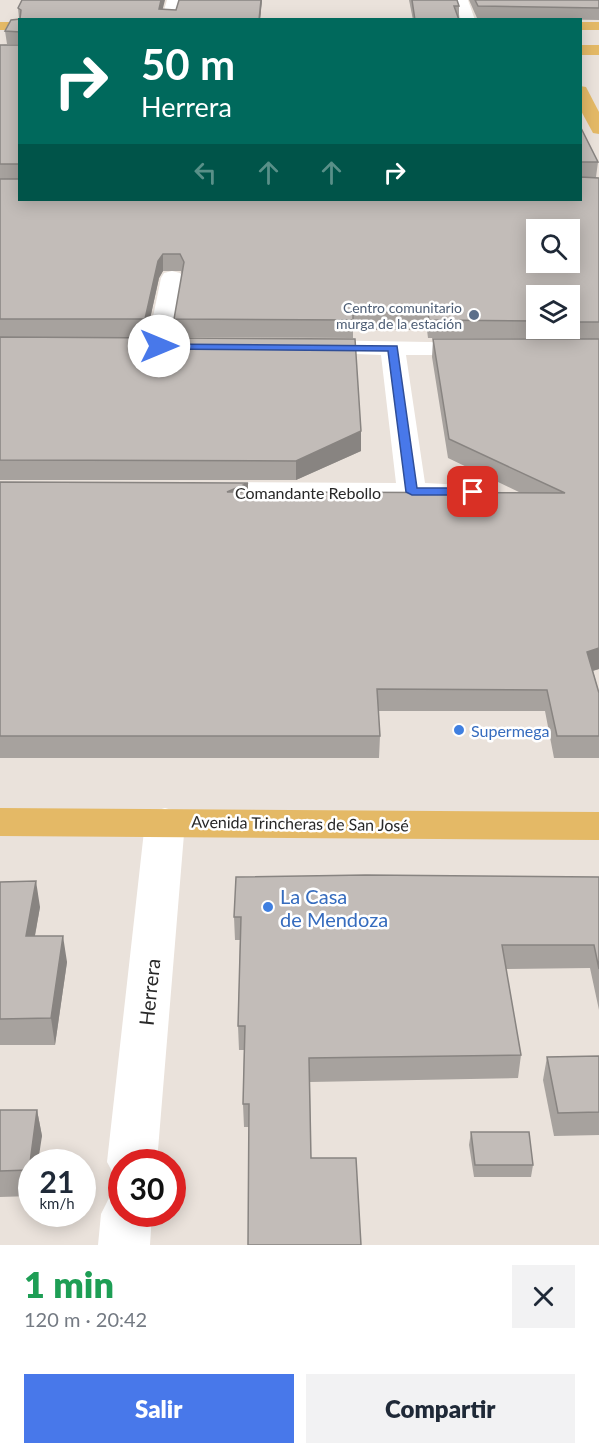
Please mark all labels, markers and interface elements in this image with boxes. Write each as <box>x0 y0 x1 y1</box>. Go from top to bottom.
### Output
text: 50 m <box>141 39 235 89</box>
icon: right <box>42 42 120 120</box>
text: Herrera <box>141 90 232 123</box>
icon: left <box>189 156 222 189</box>
icon: ahead <box>252 156 285 189</box>
icon: ahead <box>315 156 348 189</box>
icon: right <box>378 156 411 189</box>
map controls <box>526 219 580 339</box>
button: search <box>526 219 580 273</box>
button: layers <box>526 285 580 339</box>
place label: Centro comunitario murga de la estación <box>336 299 462 332</box>
marker: Centro comunitario murga de la estación <box>467 308 481 322</box>
position arrow <box>127 314 191 378</box>
pin <box>447 466 498 517</box>
icon: arrive <box>456 475 489 508</box>
street label: Comandante Rebollo <box>235 483 381 502</box>
place label: Supermega <box>471 721 550 740</box>
marker: Supermega <box>452 723 466 737</box>
street label: Avenida Trincheras de San José <box>191 812 409 834</box>
place label: La Casa de Mendoza <box>280 884 388 931</box>
marker: La Casa de Mendoza <box>261 900 275 914</box>
street label: Herrera <box>134 957 164 1027</box>
speed limit sign: 30 <box>108 1149 186 1227</box>
text: 21 <box>40 1163 74 1199</box>
text: km/h <box>39 1194 75 1212</box>
text: 1 min <box>24 1262 114 1306</box>
button: close <box>512 1265 575 1328</box>
text: 120 m · 20:42 <box>24 1307 147 1331</box>
button: Salir <box>24 1374 294 1443</box>
button: Compartir <box>306 1374 575 1443</box>

